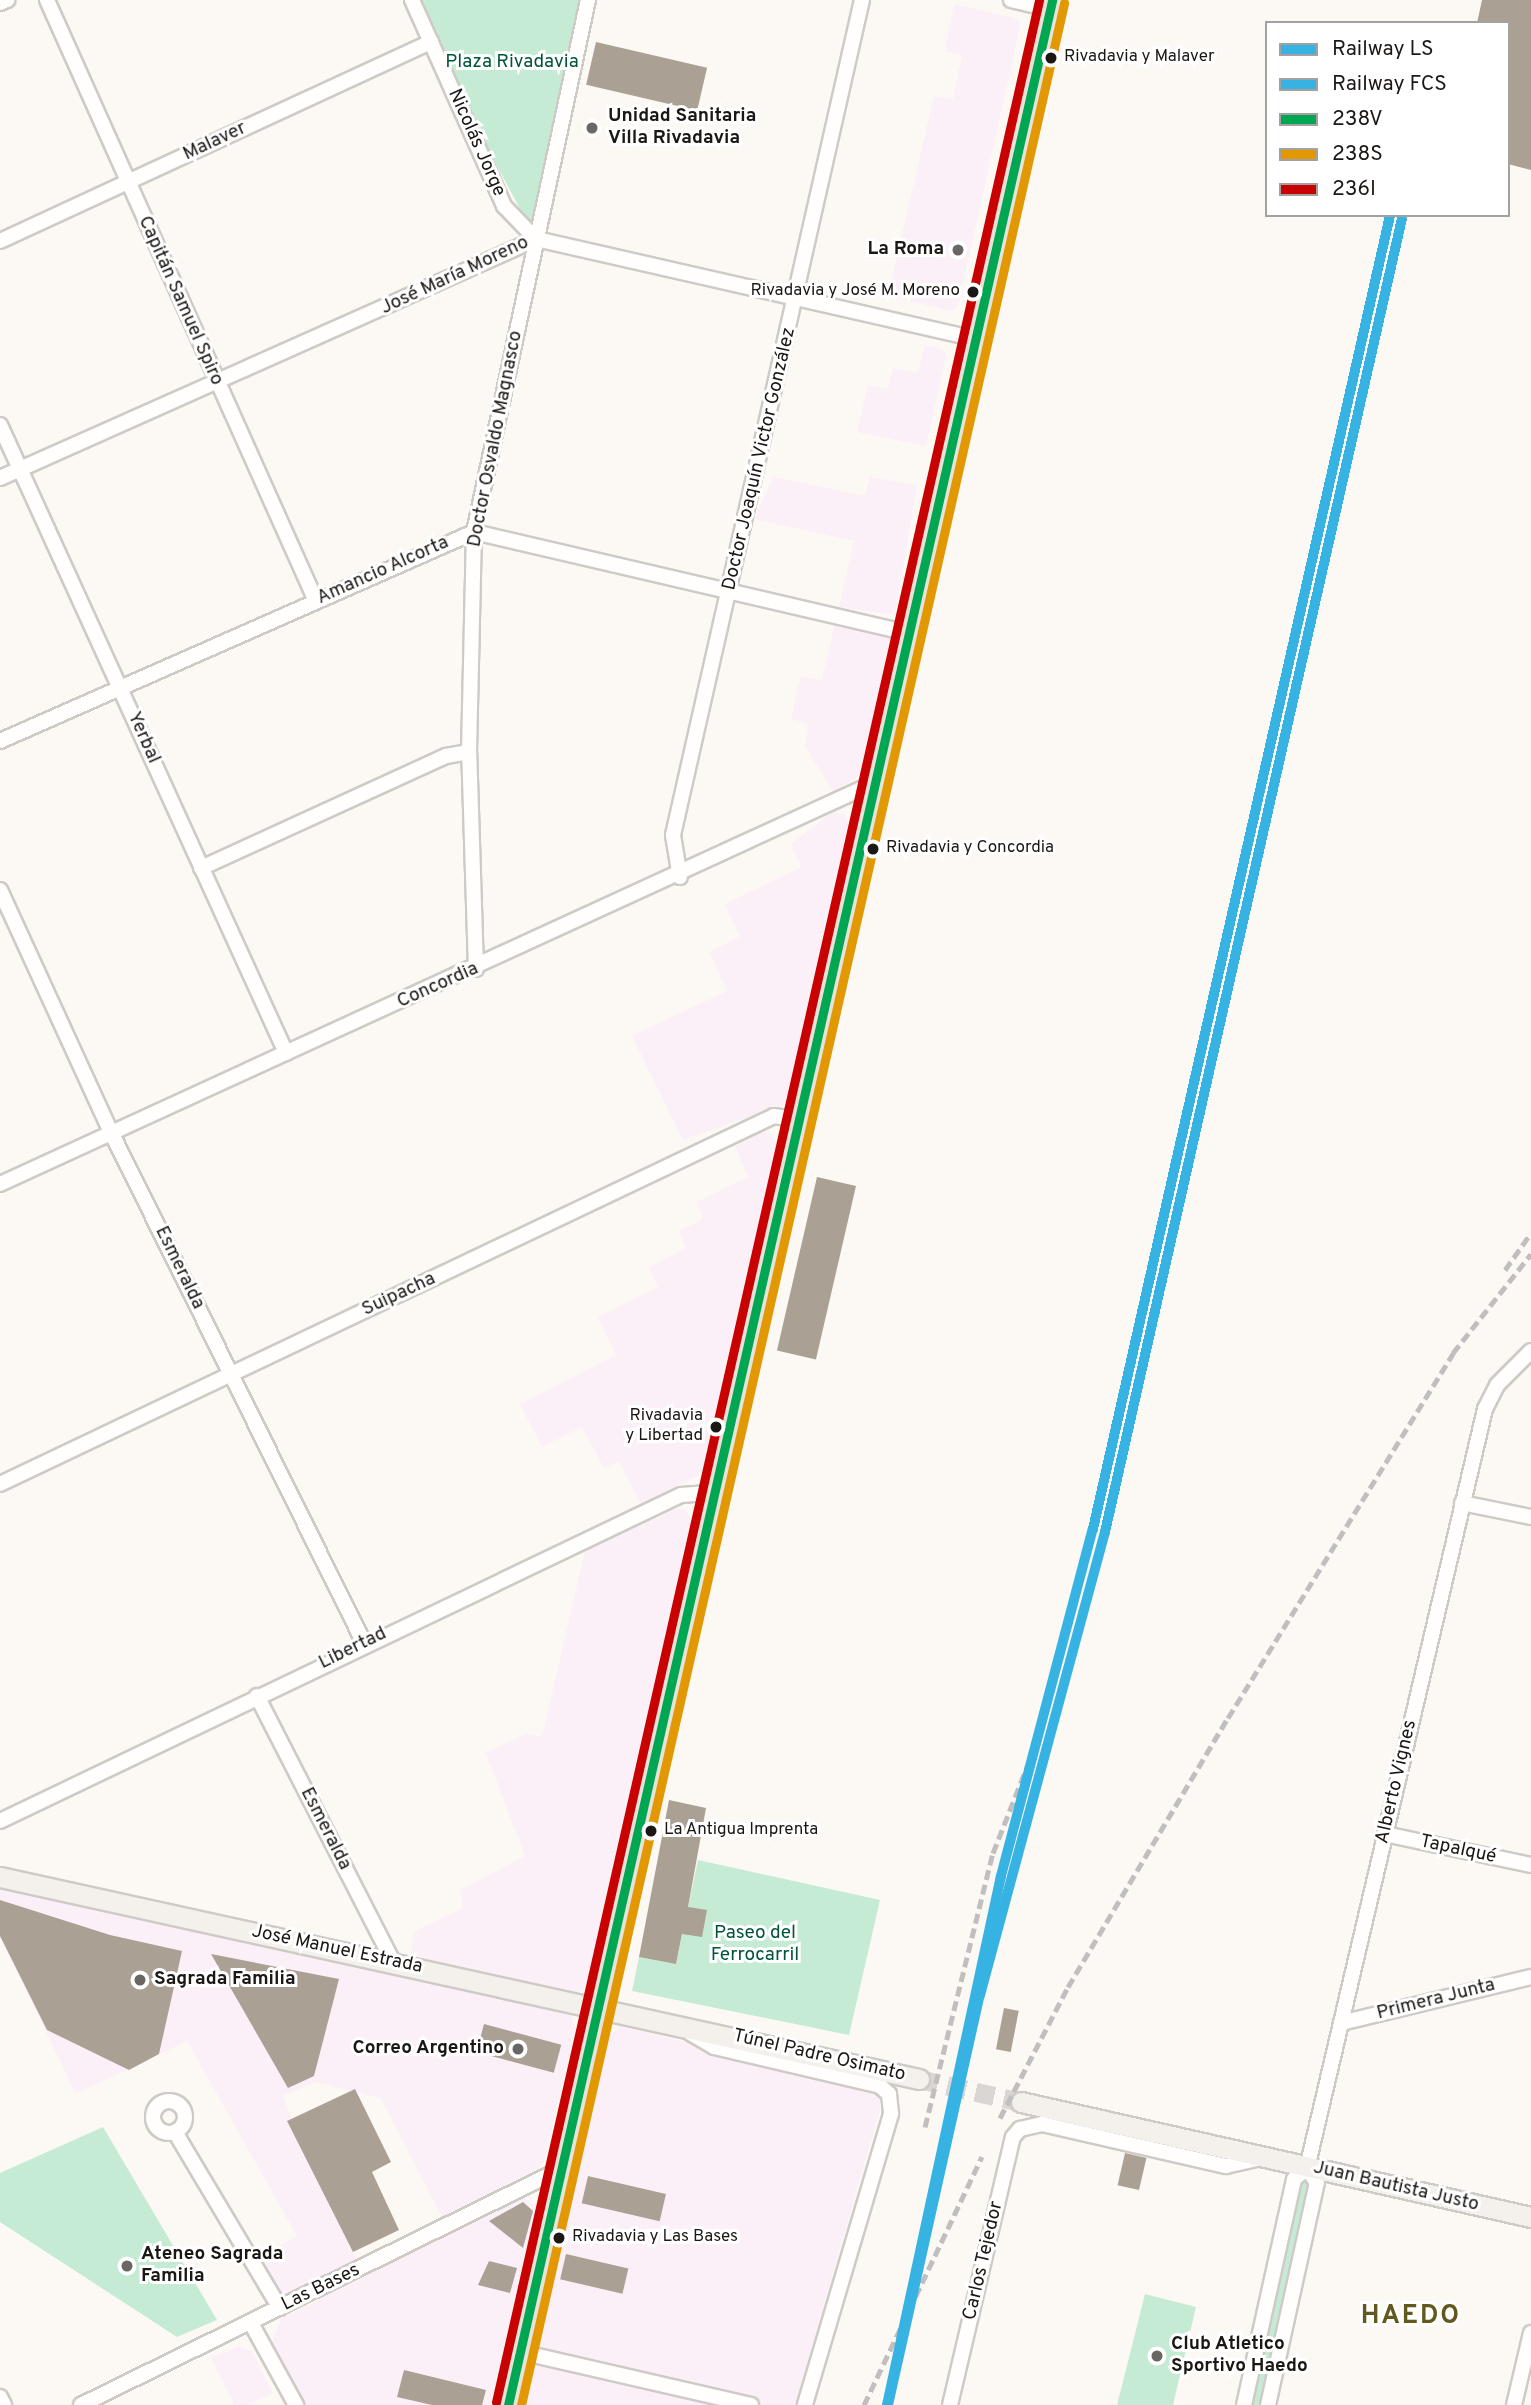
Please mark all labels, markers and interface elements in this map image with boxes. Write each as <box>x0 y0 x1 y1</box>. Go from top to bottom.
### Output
legend <box>1265 21 1510 217</box>
text: Railway LS <box>1332 36 1434 63</box>
place label: Rivadavia y Malaver <box>1064 48 1215 68</box>
marker: Rivadavia y Malaver <box>1044 51 1058 65</box>
park label: Plaza Rivadavia <box>445 52 579 74</box>
text: Railway FCS <box>1332 71 1447 98</box>
street label: Nicolás Jorge <box>442 86 510 200</box>
place label: Unidad Sanitaria Villa Rivadavia <box>608 106 756 150</box>
text: 238V <box>1332 106 1383 133</box>
street label: Malaver <box>180 117 250 167</box>
marker: Unidad Sanitaria Villa Rivadavia <box>582 118 602 138</box>
text: 238S <box>1332 141 1383 168</box>
text: 236I <box>1332 176 1376 203</box>
street label: Capitán Samuel Spiro <box>132 213 228 389</box>
street label: José María Moreno <box>377 232 533 320</box>
place label: La Roma <box>868 239 944 261</box>
marker: La Roma <box>950 242 966 258</box>
place label: Rivadavia y José M. Moreno <box>751 282 960 302</box>
marker: Rivadavia y José M. Moreno <box>966 285 980 299</box>
street label: Doctor Joaquín Victor González <box>719 325 801 593</box>
street label: Doctor Osvaldo Magnasco <box>464 329 528 549</box>
street label: Amancio Alcorta <box>313 532 453 610</box>
street label: Yerbal <box>122 709 164 767</box>
place label: Rivadavia y Concordia <box>886 839 1054 859</box>
marker: Rivadavia y Concordia <box>866 842 880 856</box>
street label: Concordia <box>394 958 482 1014</box>
street label: Esmeralda <box>149 1223 209 1313</box>
street label: Suipacha <box>359 1268 439 1322</box>
place label: Rivadavia y Libertad <box>625 1407 703 1447</box>
marker: Rivadavia y Libertad <box>709 1420 723 1434</box>
street label: Libertad <box>315 1623 391 1675</box>
street label: Alberto Vignes <box>1372 1718 1422 1846</box>
street label: Esmeralda <box>295 1784 355 1874</box>
place label: La Antigua Imprenta <box>664 1821 819 1841</box>
marker: La Antigua Imprenta <box>644 1824 658 1838</box>
street label: Tapalqué <box>1418 1831 1498 1869</box>
street label: José Manuel Estrada <box>249 1921 425 1979</box>
park label: Paseo del Ferrocarril <box>711 1923 799 1967</box>
place label: Sagrada Familia <box>154 1969 295 1991</box>
marker: Sagrada Familia <box>132 1972 148 1988</box>
street label: Primera Junta <box>1375 1974 1497 2026</box>
street label: Túnel Padre Osimato <box>730 2025 908 2087</box>
place label: Correo Argentino <box>352 2038 504 2060</box>
marker: Correo Argentino <box>510 2041 526 2057</box>
street label: Juan Bautista Justo <box>1311 2157 1481 2217</box>
street label: Carlos Tejedor <box>959 2199 1009 2323</box>
place label: Rivadavia y Las Bases <box>572 2228 738 2248</box>
marker: Rivadavia y Las Bases <box>552 2231 566 2245</box>
place label: Ateneo Sagrada Familia <box>141 2244 283 2288</box>
marker: Ateneo Sagrada Familia <box>119 2258 135 2274</box>
street label: Las Bases <box>278 2259 364 2317</box>
district label: HAEDO <box>1361 2301 1461 2333</box>
place label: Club Atletico Sportivo Haedo <box>1171 2334 1308 2378</box>
marker: Club Atletico Sportivo Haedo <box>1149 2348 1165 2364</box>

